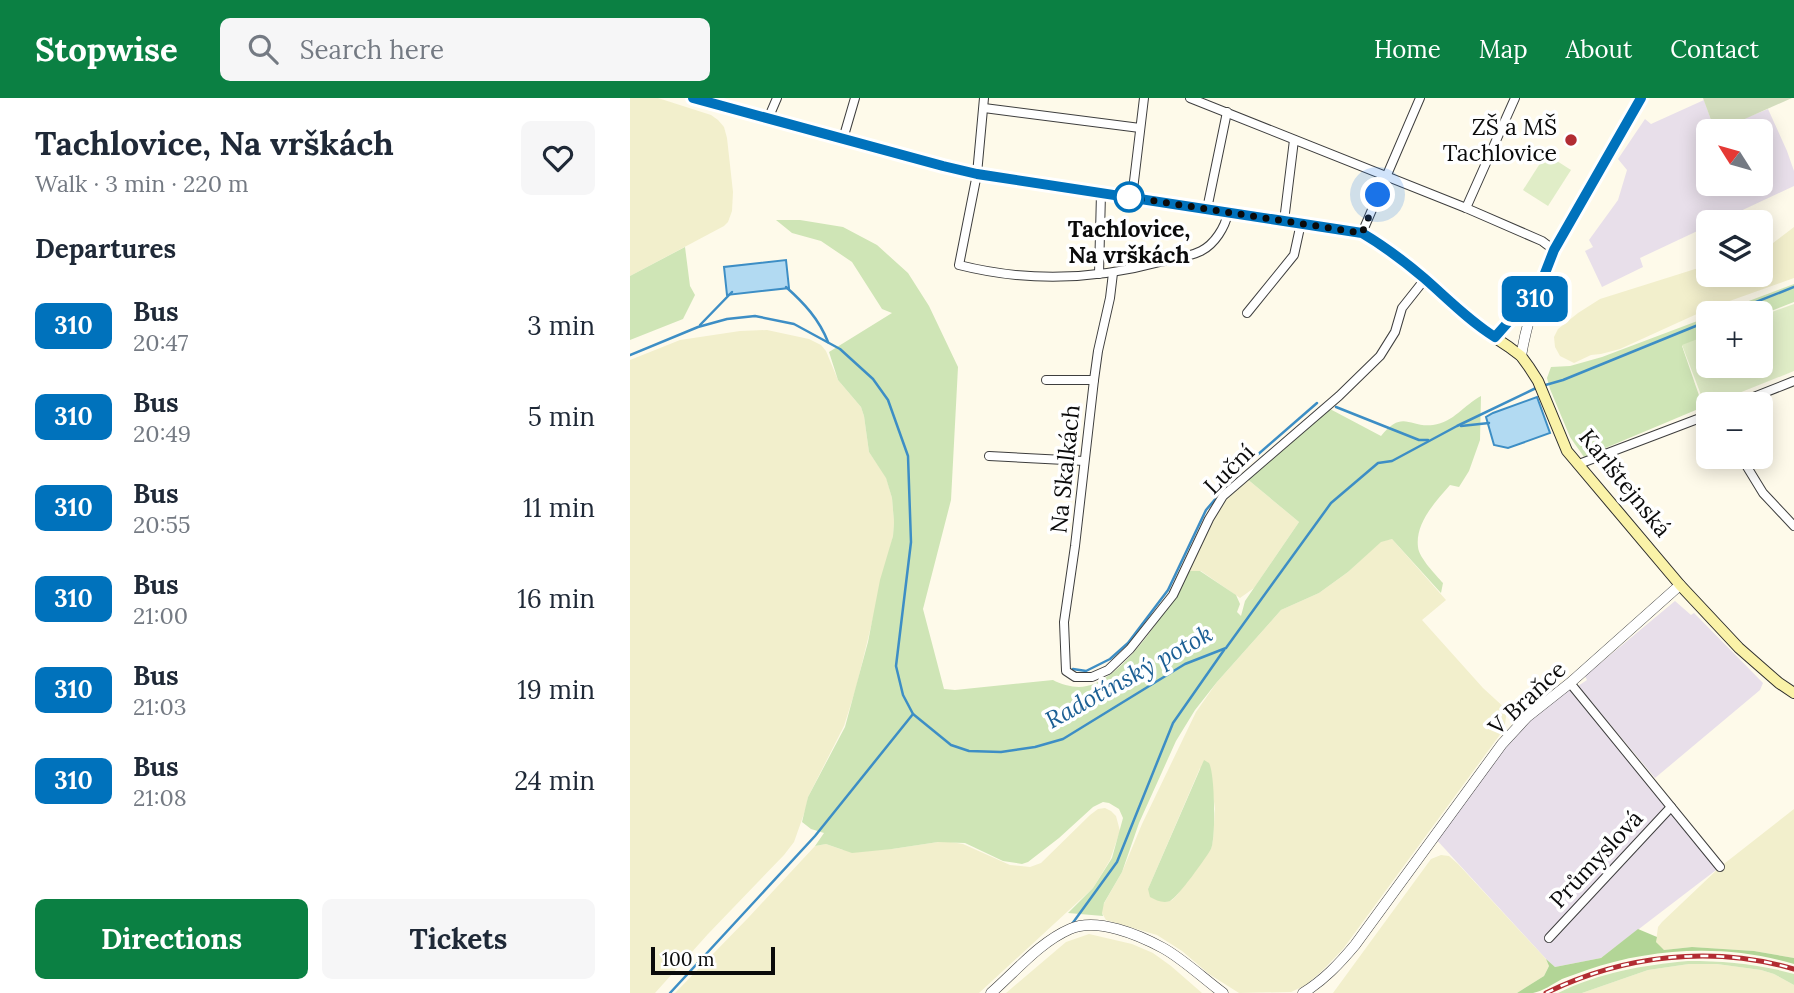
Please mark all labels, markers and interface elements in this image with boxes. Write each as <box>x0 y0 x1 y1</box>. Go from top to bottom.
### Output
search box <box>220 18 710 81</box>
text: Stopwise <box>35 28 178 70</box>
icon: search <box>244 30 282 68</box>
text: Search here <box>300 33 444 66</box>
text: Home <box>1374 34 1441 65</box>
text: Map <box>1479 34 1528 65</box>
text: About <box>1566 34 1632 65</box>
text: Contact <box>1670 34 1759 65</box>
place label: ZŠ a MŠ Tachlovice <box>1443 112 1557 167</box>
north arrow <box>1696 119 1773 196</box>
map controls <box>1696 119 1773 469</box>
button: heart <box>521 121 595 195</box>
text: Tachlovice, Na vrškách <box>35 122 394 164</box>
marker: ZŠ a MŠ Tachlovice <box>1563 132 1579 148</box>
text: Walk · 3 min · 220 m <box>35 169 249 198</box>
your location <box>1360 177 1395 212</box>
marker: Tachlovice, Na vrškách <box>1114 182 1144 212</box>
button: layers <box>1696 210 1773 287</box>
place label: Tachlovice, Na vrškách <box>1068 214 1190 269</box>
text: Departures <box>35 232 176 265</box>
line badge: 310 <box>1495 276 1575 322</box>
text: 310 <box>1516 283 1554 314</box>
text: Bus <box>133 295 179 328</box>
button: + <box>1696 301 1773 378</box>
text: 3 min <box>527 309 595 342</box>
text: 310 <box>54 310 93 341</box>
text: 20:47 <box>133 328 188 357</box>
text: Bus <box>133 386 179 419</box>
button: − <box>1696 392 1773 469</box>
text: 5 min <box>528 400 595 433</box>
text: 310 <box>54 401 93 432</box>
street label: Na Skalkách <box>1043 403 1086 535</box>
text: 20:49 <box>133 419 191 448</box>
street label: Karlštejnská <box>1573 423 1678 543</box>
street label: Luční <box>1197 437 1260 500</box>
text: Bus <box>133 477 179 510</box>
text: 11 min <box>523 491 595 524</box>
text: 310 <box>54 492 93 523</box>
text: 20:55 <box>133 510 190 539</box>
text: Bus <box>133 568 179 601</box>
text: 16 min <box>517 582 595 615</box>
text: 310 <box>54 583 93 614</box>
text: 21:00 <box>133 601 188 630</box>
water label: Radotínský potok <box>1040 618 1218 735</box>
street label: V Braňce <box>1481 654 1571 741</box>
text: Bus <box>133 659 179 692</box>
text: 19 min <box>517 673 595 706</box>
text: 310 <box>54 674 93 705</box>
text: 21:03 <box>133 692 187 721</box>
text: Bus <box>133 750 179 783</box>
text: 24 min <box>514 764 595 797</box>
text: 310 <box>54 765 93 796</box>
text: 21:08 <box>133 783 187 812</box>
street label: Průmyslová <box>1543 803 1649 914</box>
button: Directions <box>35 899 308 979</box>
button: Tickets <box>322 899 595 979</box>
scale bar <box>651 944 775 976</box>
text: 100 m <box>662 947 715 971</box>

